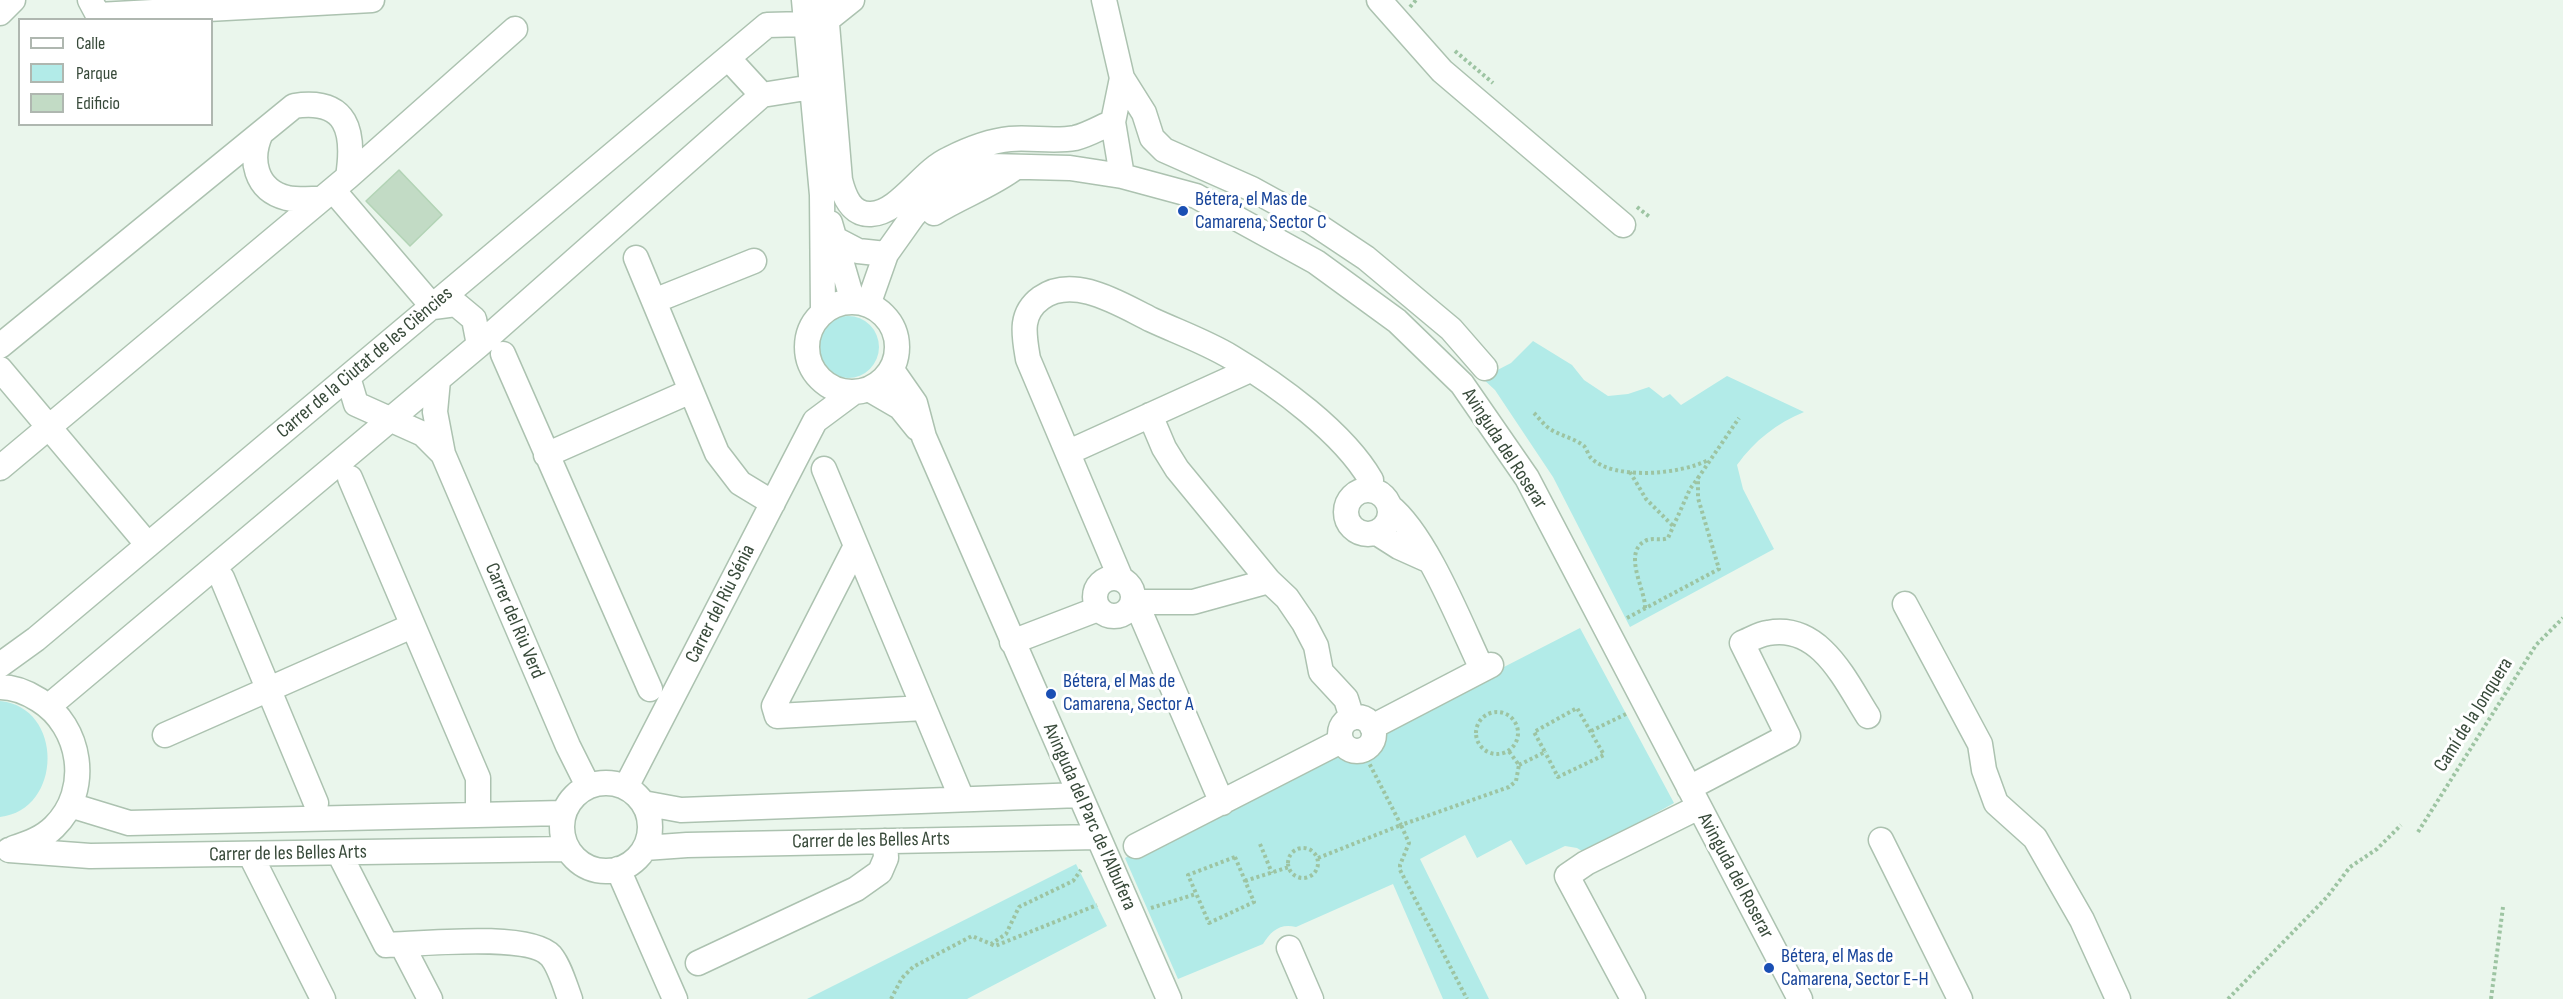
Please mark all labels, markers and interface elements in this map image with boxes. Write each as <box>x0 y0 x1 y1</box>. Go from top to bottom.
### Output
legend <box>18 18 213 126</box>
text: Calle <box>76 33 105 54</box>
text: Parque <box>76 63 117 84</box>
text: Edificio <box>76 93 120 114</box>
place label: Bétera, el Mas de Camarena, Sector C <box>1195 188 1327 235</box>
marker: Bétera, el Mas de Camarena, Sector C <box>1176 204 1190 218</box>
street label: Carrer de la Ciutat de les Ciències <box>272 282 458 444</box>
street label: Avinguda del Roserar <box>1456 384 1552 514</box>
street label: Carrer del Riu Sénia <box>681 541 761 667</box>
street label: Carrer del Riu Verd <box>479 560 549 682</box>
street label: Camí de la Jonquera <box>2429 654 2519 776</box>
place label: Bétera, el Mas de Camarena, Sector A <box>1063 670 1194 717</box>
marker: Bétera, el Mas de Camarena, Sector A <box>1044 687 1058 701</box>
street label: Avinguda del Parc de l'Albufera <box>1037 720 1141 914</box>
street label: Avinguda del Roserar <box>1692 809 1778 943</box>
street label: Carrer de les Belles Arts <box>792 828 950 854</box>
street label: Carrer de les Belles Arts <box>209 841 367 867</box>
place label: Bétera, el Mas de Camarena, Sector E-H <box>1781 945 1929 992</box>
marker: Bétera, el Mas de Camarena, Sector E-H <box>1762 961 1776 975</box>

